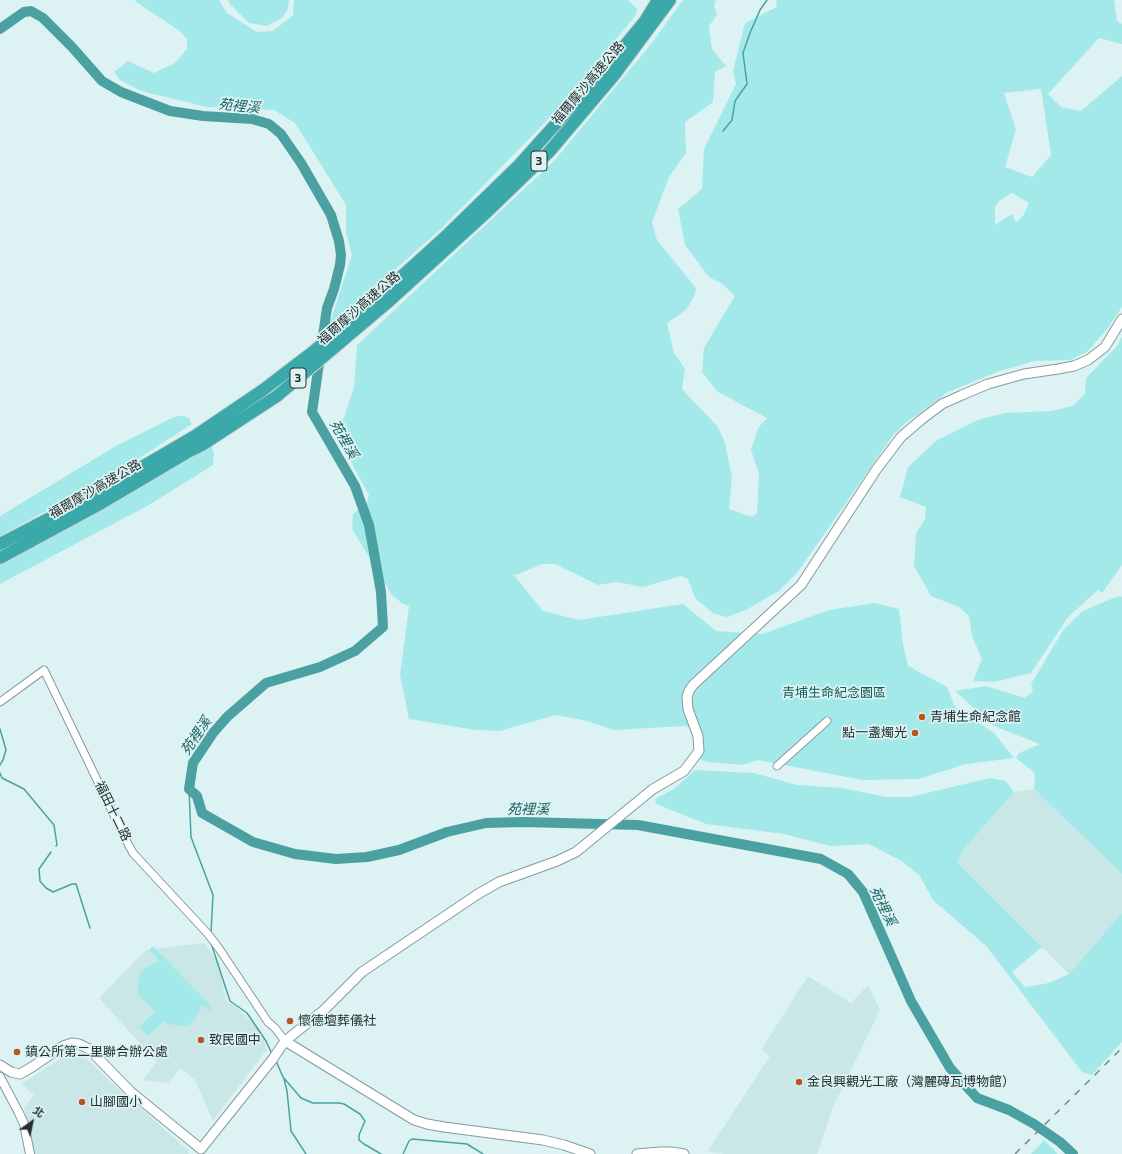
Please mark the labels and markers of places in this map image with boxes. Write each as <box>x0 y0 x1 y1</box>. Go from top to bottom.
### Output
place label: 青埔生命紀念館 <box>930 709 1021 725</box>
marker: 青埔生命紀念館 <box>917 712 927 722</box>
place label: 點一盞燭光 <box>842 725 907 741</box>
marker: 點一盞燭光 <box>910 728 920 738</box>
place label: 懷德壇葬儀社 <box>298 1013 376 1029</box>
marker: 懷德壇葬儀社 <box>285 1016 295 1026</box>
place label: 致民國中 <box>209 1032 261 1048</box>
marker: 致民國中 <box>196 1035 206 1045</box>
place label: 鎮公所第二里聯合辦公處 <box>25 1044 168 1060</box>
marker: 鎮公所第二里聯合辦公處 <box>12 1047 22 1057</box>
place label: 金良興觀光工廠（灣麗磚瓦博物館） <box>807 1074 1015 1090</box>
marker: 金良興觀光工廠（灣麗磚瓦博物館） <box>794 1077 804 1087</box>
place label: 山腳國小 <box>90 1094 142 1110</box>
marker: 山腳國小 <box>77 1097 87 1107</box>

